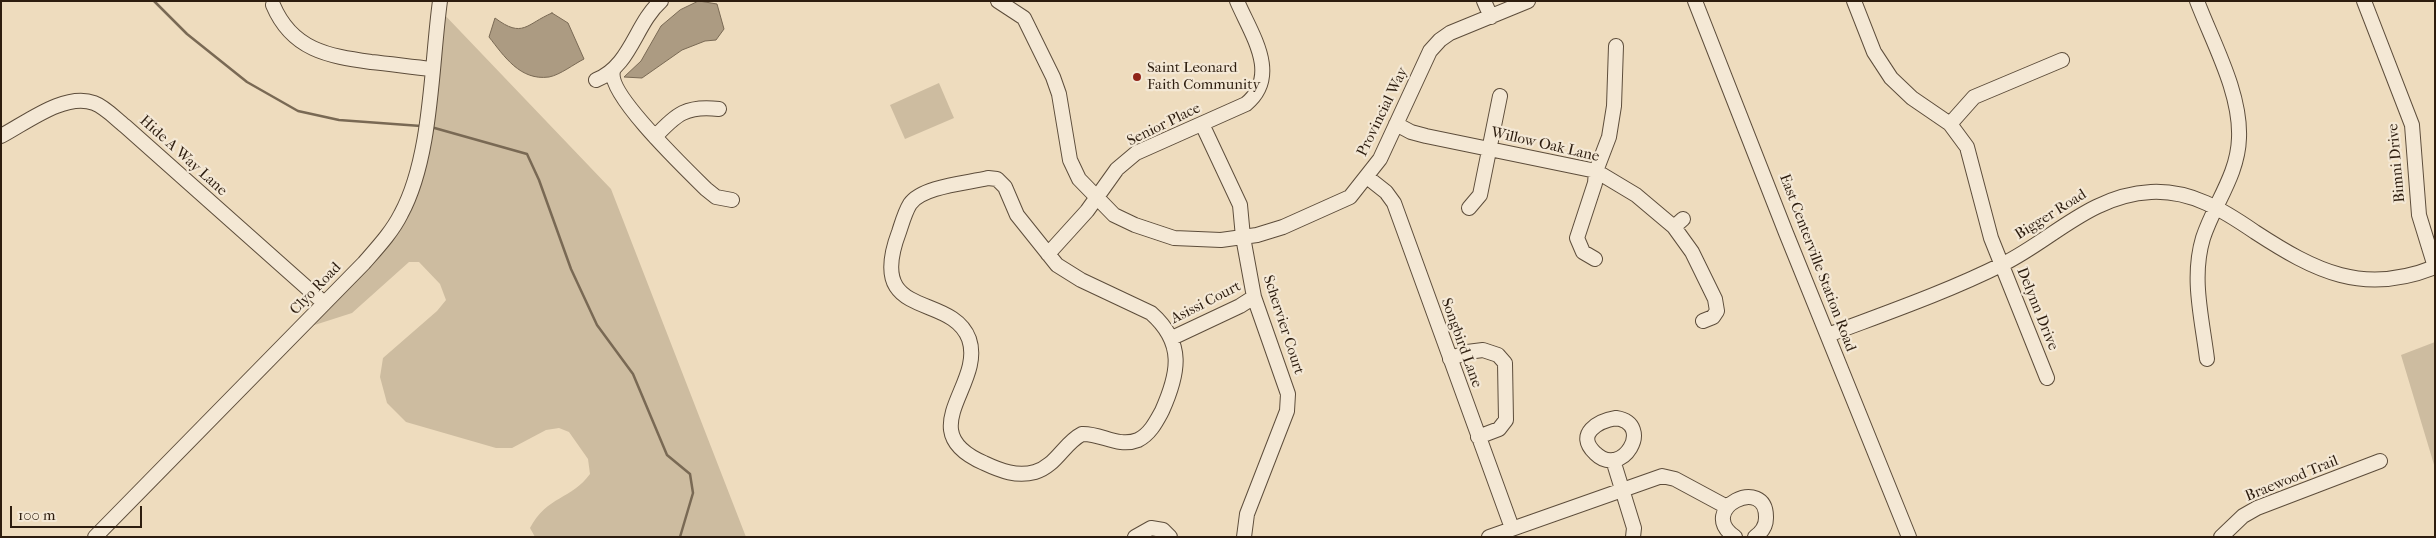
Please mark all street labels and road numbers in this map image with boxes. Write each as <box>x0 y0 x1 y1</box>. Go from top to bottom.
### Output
street label: Provincial Way <box>1354 64 1412 160</box>
street label: Senior Place <box>1124 99 1204 151</box>
street label: Hide A Way Lane <box>136 112 230 200</box>
street label: Bimni Drive <box>2385 123 2409 203</box>
street label: Willow Oak Lane <box>1489 124 1601 166</box>
street label: East Centerville Station Road <box>1775 172 1859 354</box>
street label: Bigger Road <box>2012 186 2090 244</box>
street label: Clyo Road <box>287 259 345 319</box>
street label: Delynn Drive <box>2012 265 2062 353</box>
street label: Schervier Court <box>1258 273 1308 377</box>
street label: Asissi Court <box>1168 278 1244 328</box>
street label: Songbird Lane <box>1436 296 1486 390</box>
street label: Braewood Trail <box>2243 452 2341 506</box>

